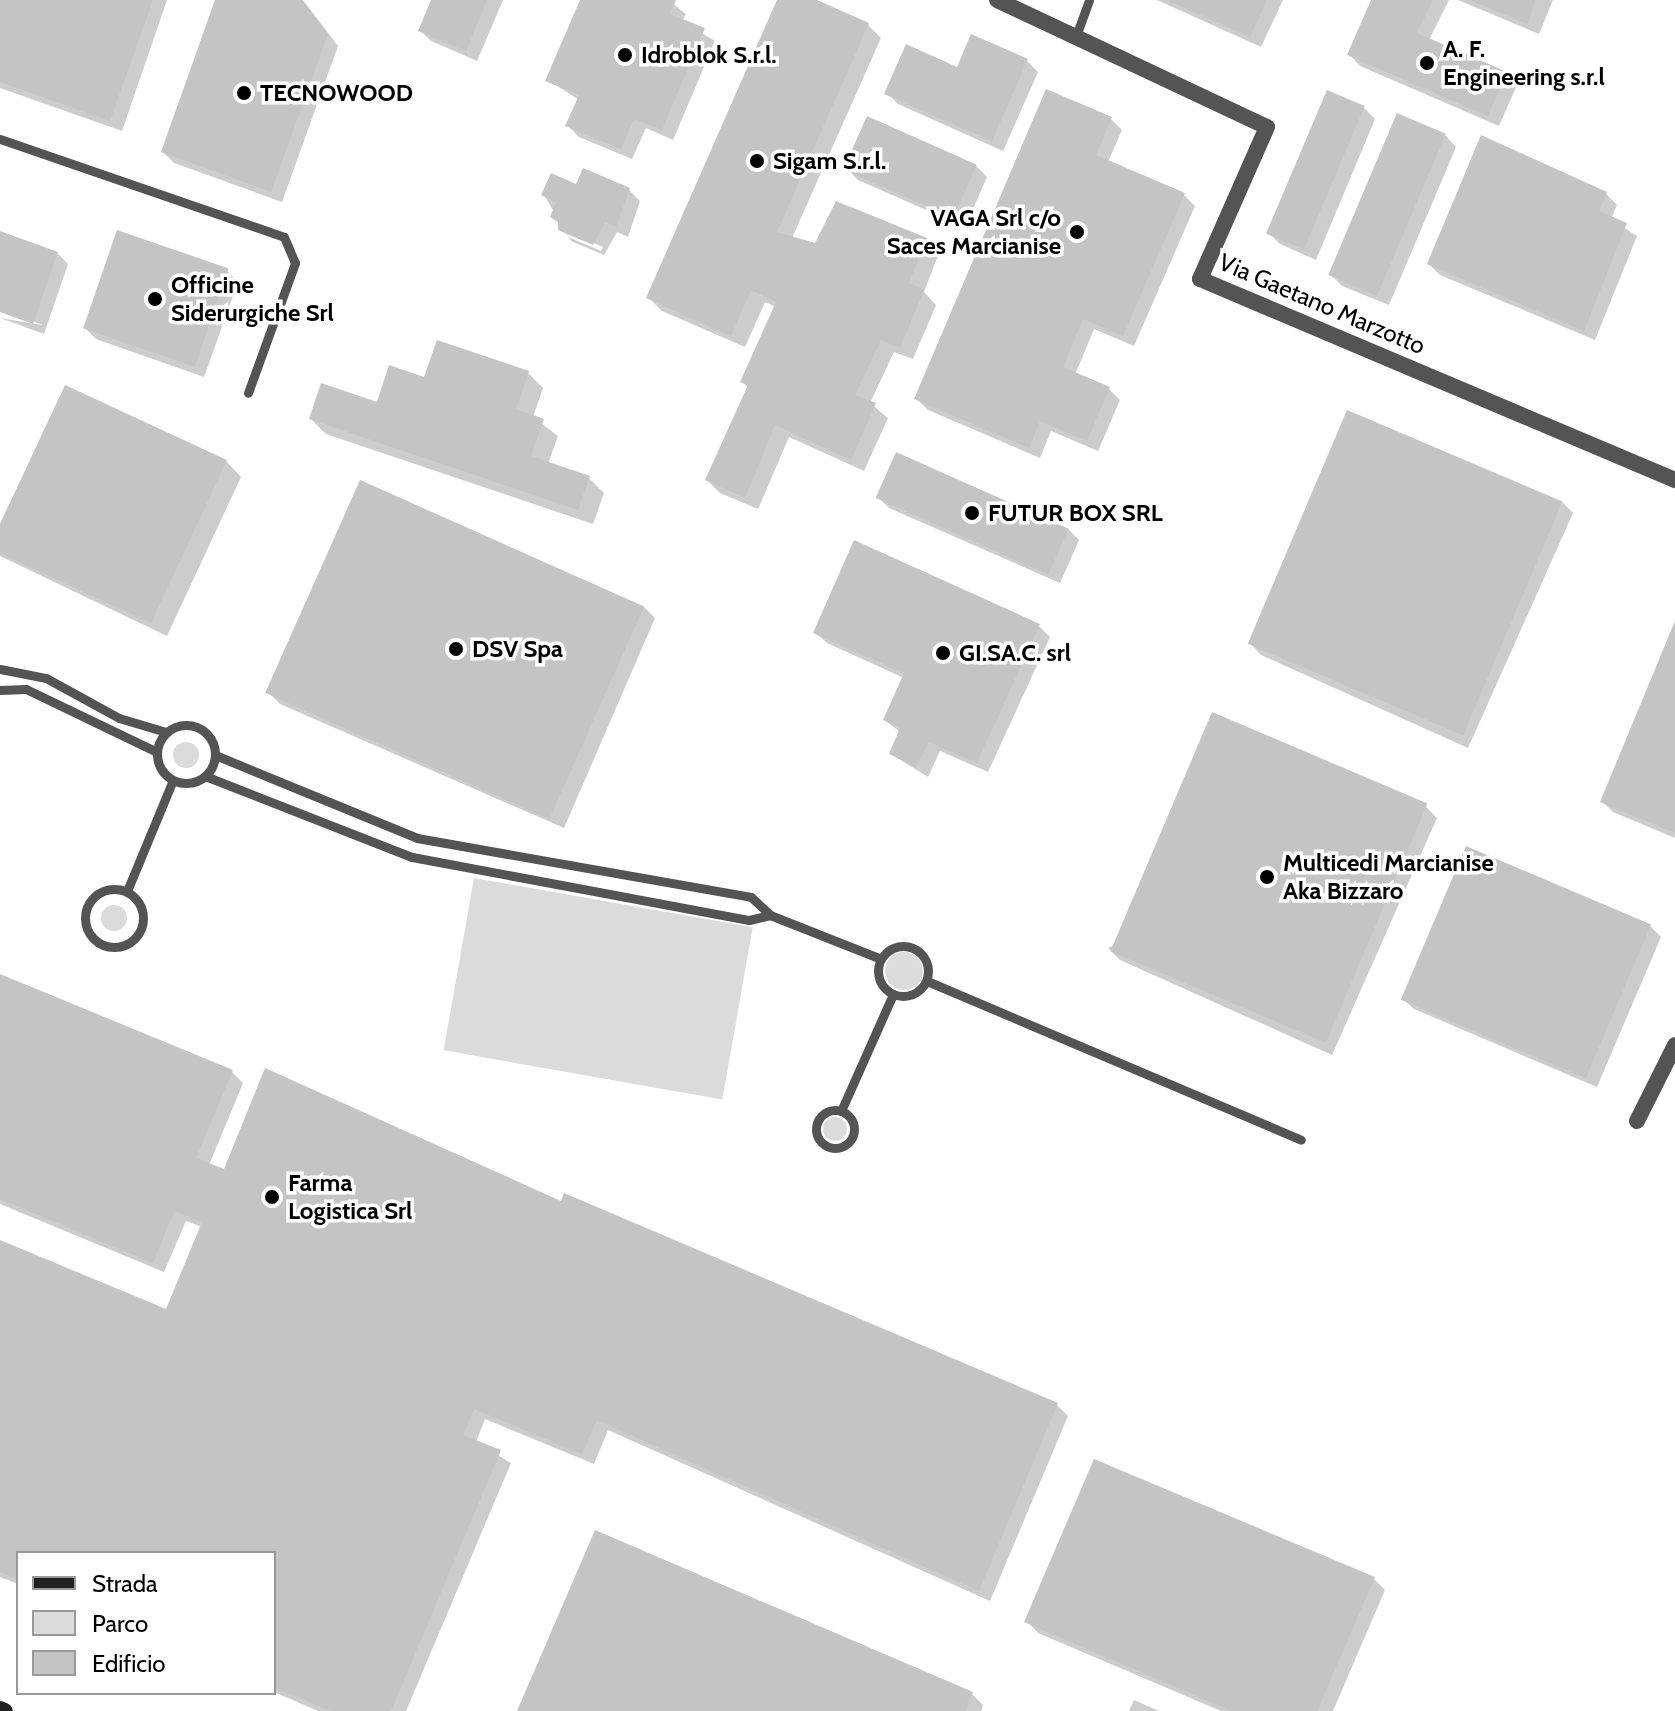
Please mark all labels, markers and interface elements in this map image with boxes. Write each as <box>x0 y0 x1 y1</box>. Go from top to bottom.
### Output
place label: A. F. Engineering s.r.l <box>1443 35 1605 91</box>
place label: Idroblok S.r.l. <box>641 41 777 69</box>
marker: Idroblok S.r.l. <box>616 46 634 64</box>
marker: A. F. Engineering s.r.l <box>1418 54 1436 72</box>
place label: TECNOWOOD <box>260 79 413 107</box>
marker: TECNOWOOD <box>235 84 253 102</box>
place label: Sigam S.r.l. <box>773 147 886 175</box>
marker: Sigam S.r.l. <box>748 152 766 170</box>
place label: VAGA Srl c/o Saces Marcianise <box>887 204 1061 260</box>
marker: VAGA Srl c/o Saces Marcianise <box>1068 223 1086 241</box>
street label: Via Gaetano Marzotto <box>1215 248 1429 360</box>
place label: Officine Siderurgiche Srl <box>171 271 334 327</box>
marker: Officine Siderurgiche Srl <box>146 290 164 308</box>
place label: FUTUR BOX SRL <box>988 499 1163 527</box>
marker: FUTUR BOX SRL <box>963 504 981 522</box>
place label: DSV Spa <box>472 635 563 663</box>
place label: GI.SA.C. srl <box>959 639 1071 667</box>
marker: DSV Spa <box>447 640 465 658</box>
marker: GI.SA.C. srl <box>934 644 952 662</box>
place label: Multicedi Marcianise Aka Bizzaro <box>1283 849 1494 905</box>
marker: Multicedi Marcianise Aka Bizzaro <box>1258 868 1276 886</box>
place label: Farma Logistica Srl <box>288 1169 412 1225</box>
marker: Farma Logistica Srl <box>263 1188 281 1206</box>
legend <box>16 1551 276 1695</box>
text: Strada <box>92 1569 158 1598</box>
text: Parco <box>92 1609 148 1638</box>
text: Edificio <box>92 1649 166 1678</box>

